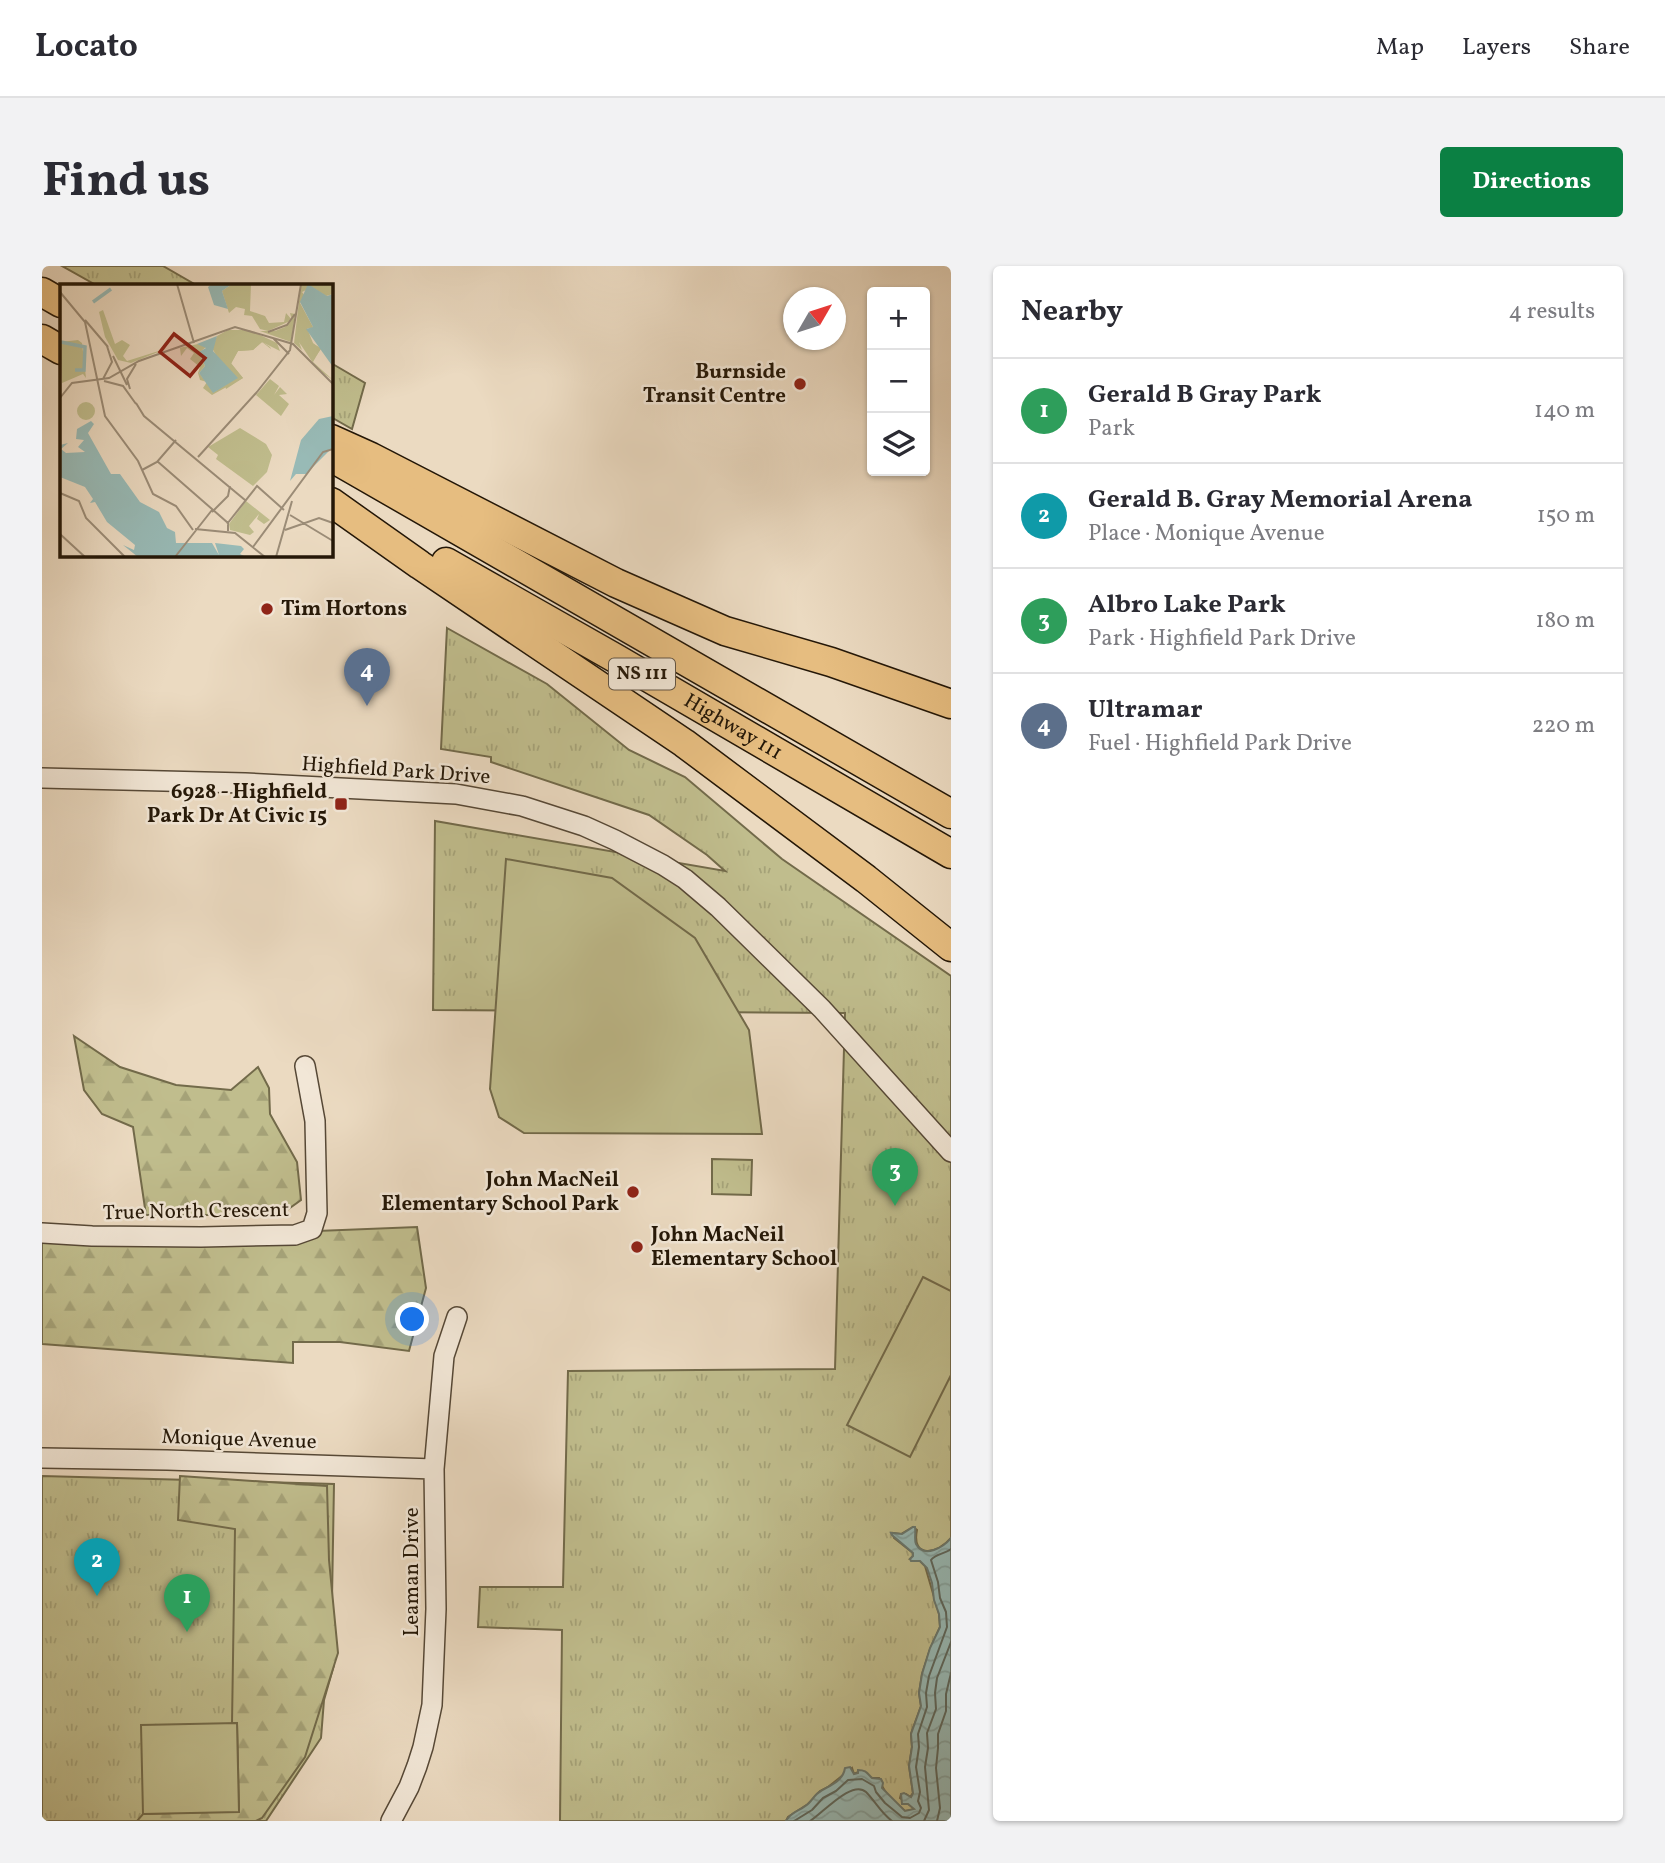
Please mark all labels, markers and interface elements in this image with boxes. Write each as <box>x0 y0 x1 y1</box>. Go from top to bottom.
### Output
text: Locato <box>35 25 138 71</box>
text: Map <box>1376 31 1424 65</box>
text: Layers <box>1462 31 1531 65</box>
text: Share <box>1569 31 1630 65</box>
button: Directions <box>1440 147 1623 217</box>
text: Find us <box>42 148 210 217</box>
inset map <box>60 284 332 556</box>
north arrow <box>783 287 846 350</box>
map controls <box>867 287 930 476</box>
button: + <box>867 287 930 350</box>
text: Nearby <box>1021 291 1123 333</box>
text: 4 results <box>1509 296 1595 328</box>
button: − <box>867 350 930 413</box>
place label: Burnside Transit Centre <box>643 358 786 411</box>
marker: Burnside Transit Centre <box>792 376 808 392</box>
text: Gerald B Gray Park <box>1088 377 1322 413</box>
text: 1 <box>1039 395 1049 427</box>
text: 140 m <box>1534 395 1595 427</box>
button: layers <box>867 413 930 476</box>
text: Park <box>1088 413 1135 445</box>
text: Gerald B. Gray Memorial Arena <box>1088 482 1473 518</box>
text: 2 <box>1038 500 1050 532</box>
text: 150 m <box>1537 500 1595 532</box>
text: Place · Monique Avenue <box>1088 518 1325 550</box>
text: Albro Lake Park <box>1088 587 1286 623</box>
place label: Tim Hortons <box>281 595 407 624</box>
marker: Tim Hortons <box>259 601 275 617</box>
text: 3 <box>1038 605 1050 637</box>
text: 180 m <box>1536 605 1595 637</box>
text: Park · Highfield Park Drive <box>1088 623 1356 655</box>
pin: 4 <box>344 648 390 706</box>
road number: NS 111 <box>609 658 675 690</box>
street label: Highway 111 <box>678 687 788 767</box>
text: Ultramar <box>1088 692 1203 728</box>
text: 4 <box>1037 710 1051 742</box>
text: 220 m <box>1532 710 1595 742</box>
text: Fuel · Highfield Park Drive <box>1088 728 1352 760</box>
street label: Highfield Park Drive <box>301 750 491 792</box>
place label: 6928 - Highfield Park Dr At Civic 15 <box>147 778 327 831</box>
marker: 6928 - Highfield Park Dr At Civic 15 <box>333 796 349 812</box>
pin: 3 <box>872 1148 918 1206</box>
place label: John MacNeil Elementary School Park <box>381 1166 619 1219</box>
marker: John MacNeil Elementary School Park <box>625 1184 641 1200</box>
street label: True North Crescent <box>102 1196 290 1228</box>
place label: John MacNeil Elementary School <box>650 1221 837 1274</box>
marker: John MacNeil Elementary School <box>629 1239 645 1255</box>
your location <box>395 1302 429 1336</box>
street label: Monique Avenue <box>161 1423 317 1457</box>
street label: Leaman Drive <box>398 1507 427 1637</box>
pin: 2 <box>74 1538 120 1596</box>
pin: 1 <box>164 1574 210 1632</box>

